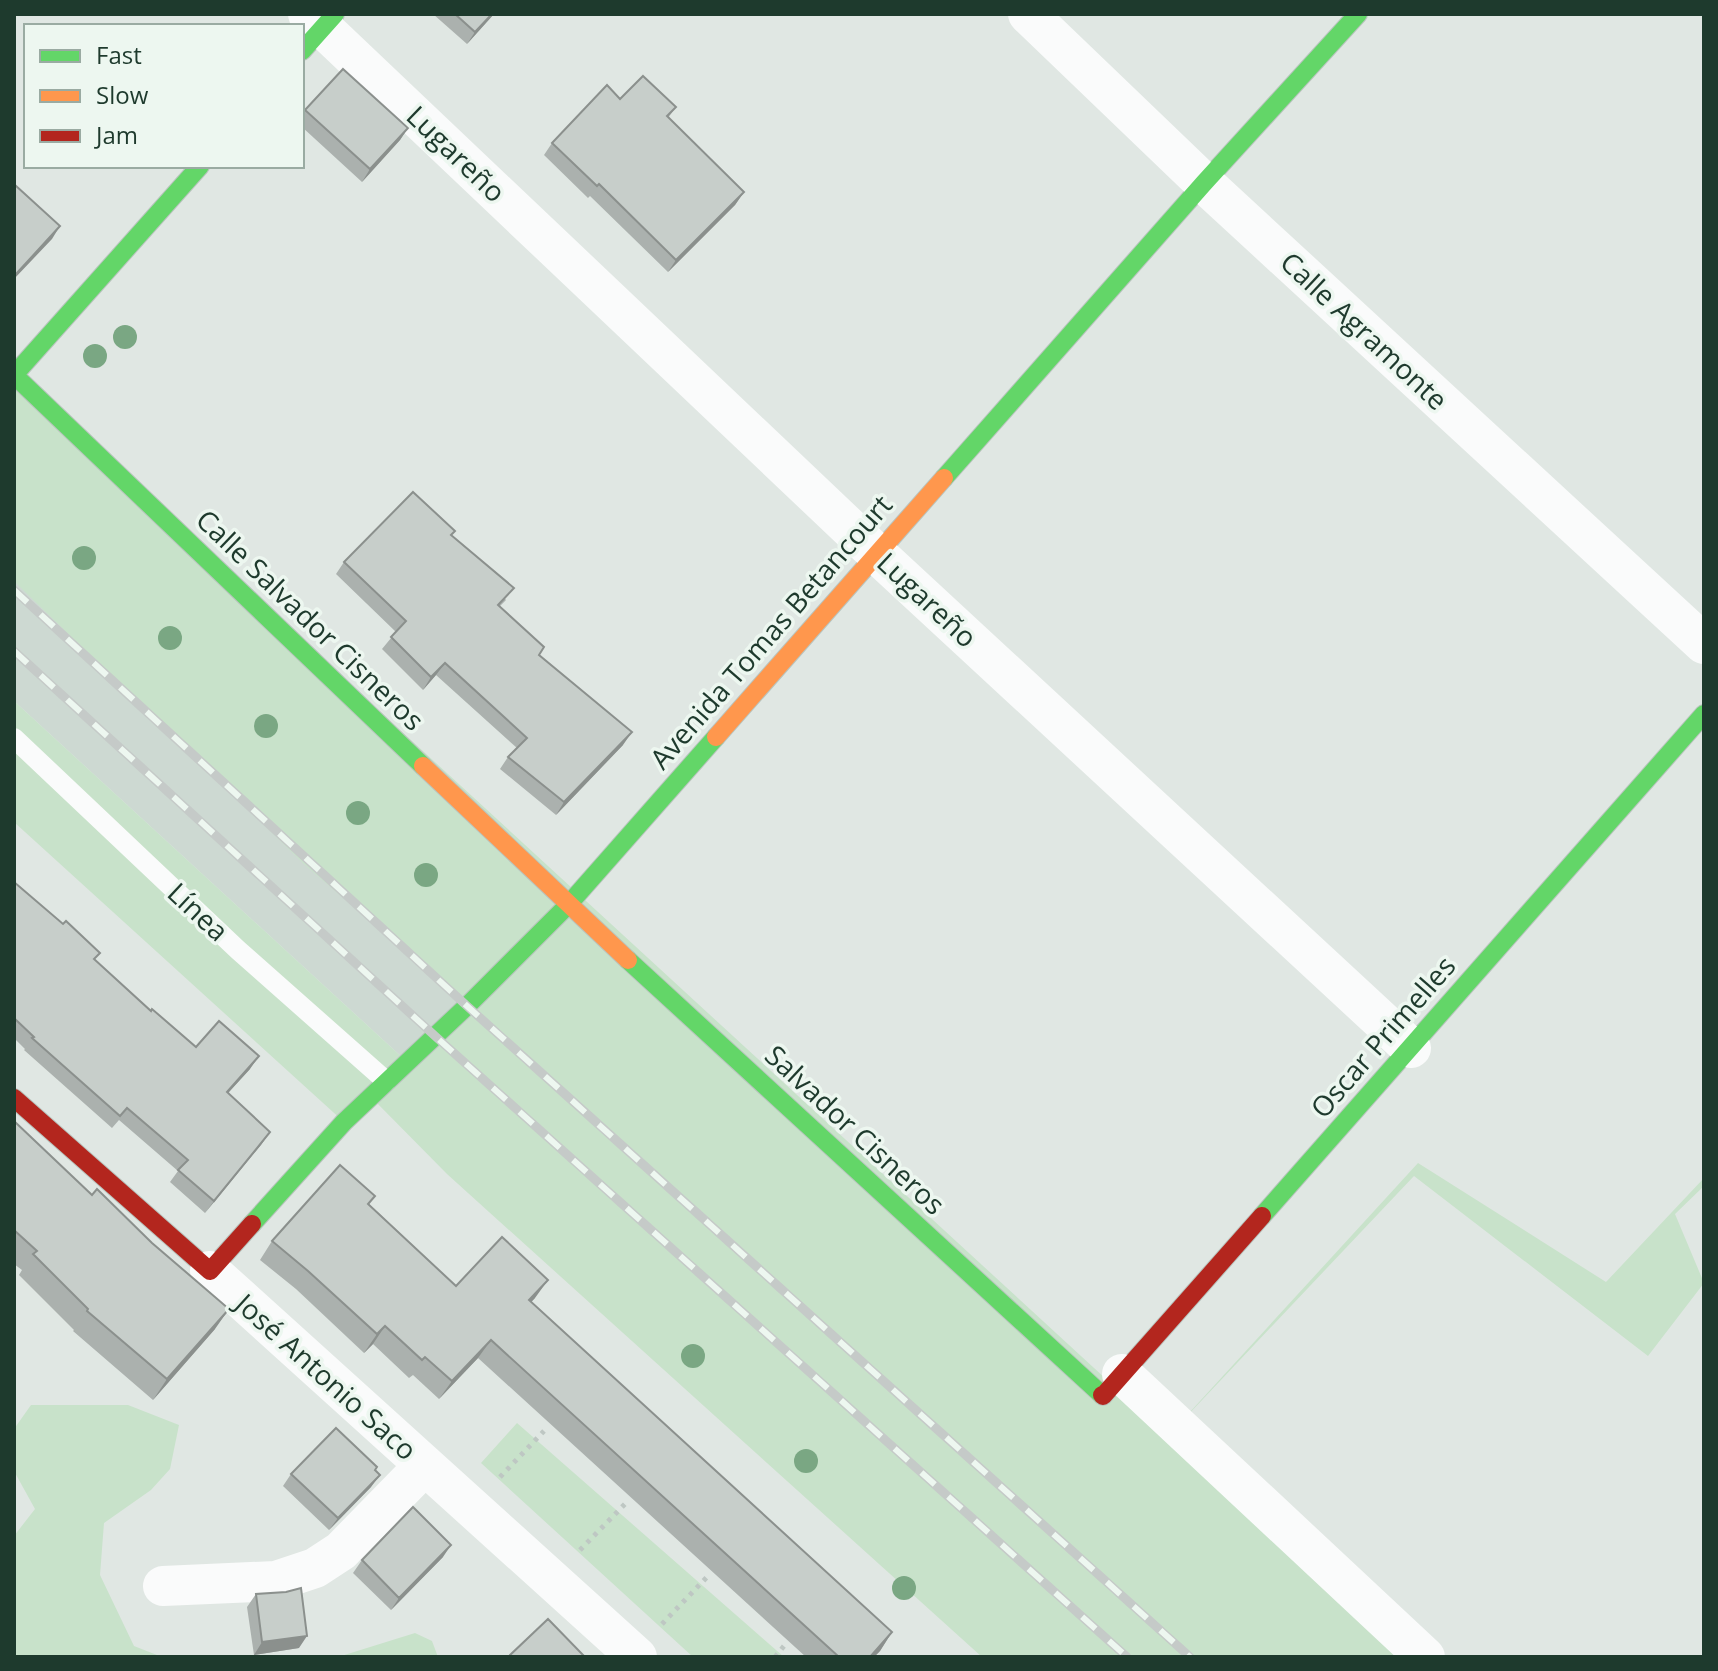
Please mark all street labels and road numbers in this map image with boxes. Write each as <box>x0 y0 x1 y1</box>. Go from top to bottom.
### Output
street label: Lugareño <box>399 97 514 210</box>
street label: Calle Agramonte <box>1273 243 1457 418</box>
street label: Avenida Tomas Betancourt <box>641 486 900 776</box>
street label: Calle Salvador Cisneros <box>188 500 433 738</box>
street label: Lugareño <box>869 543 986 655</box>
street label: Línea <box>160 873 237 949</box>
street label: Oscar Primelles <box>1301 947 1463 1125</box>
street label: Salvador Cisneros <box>758 1036 954 1223</box>
street label: José Antonio Saco <box>226 1283 426 1468</box>

